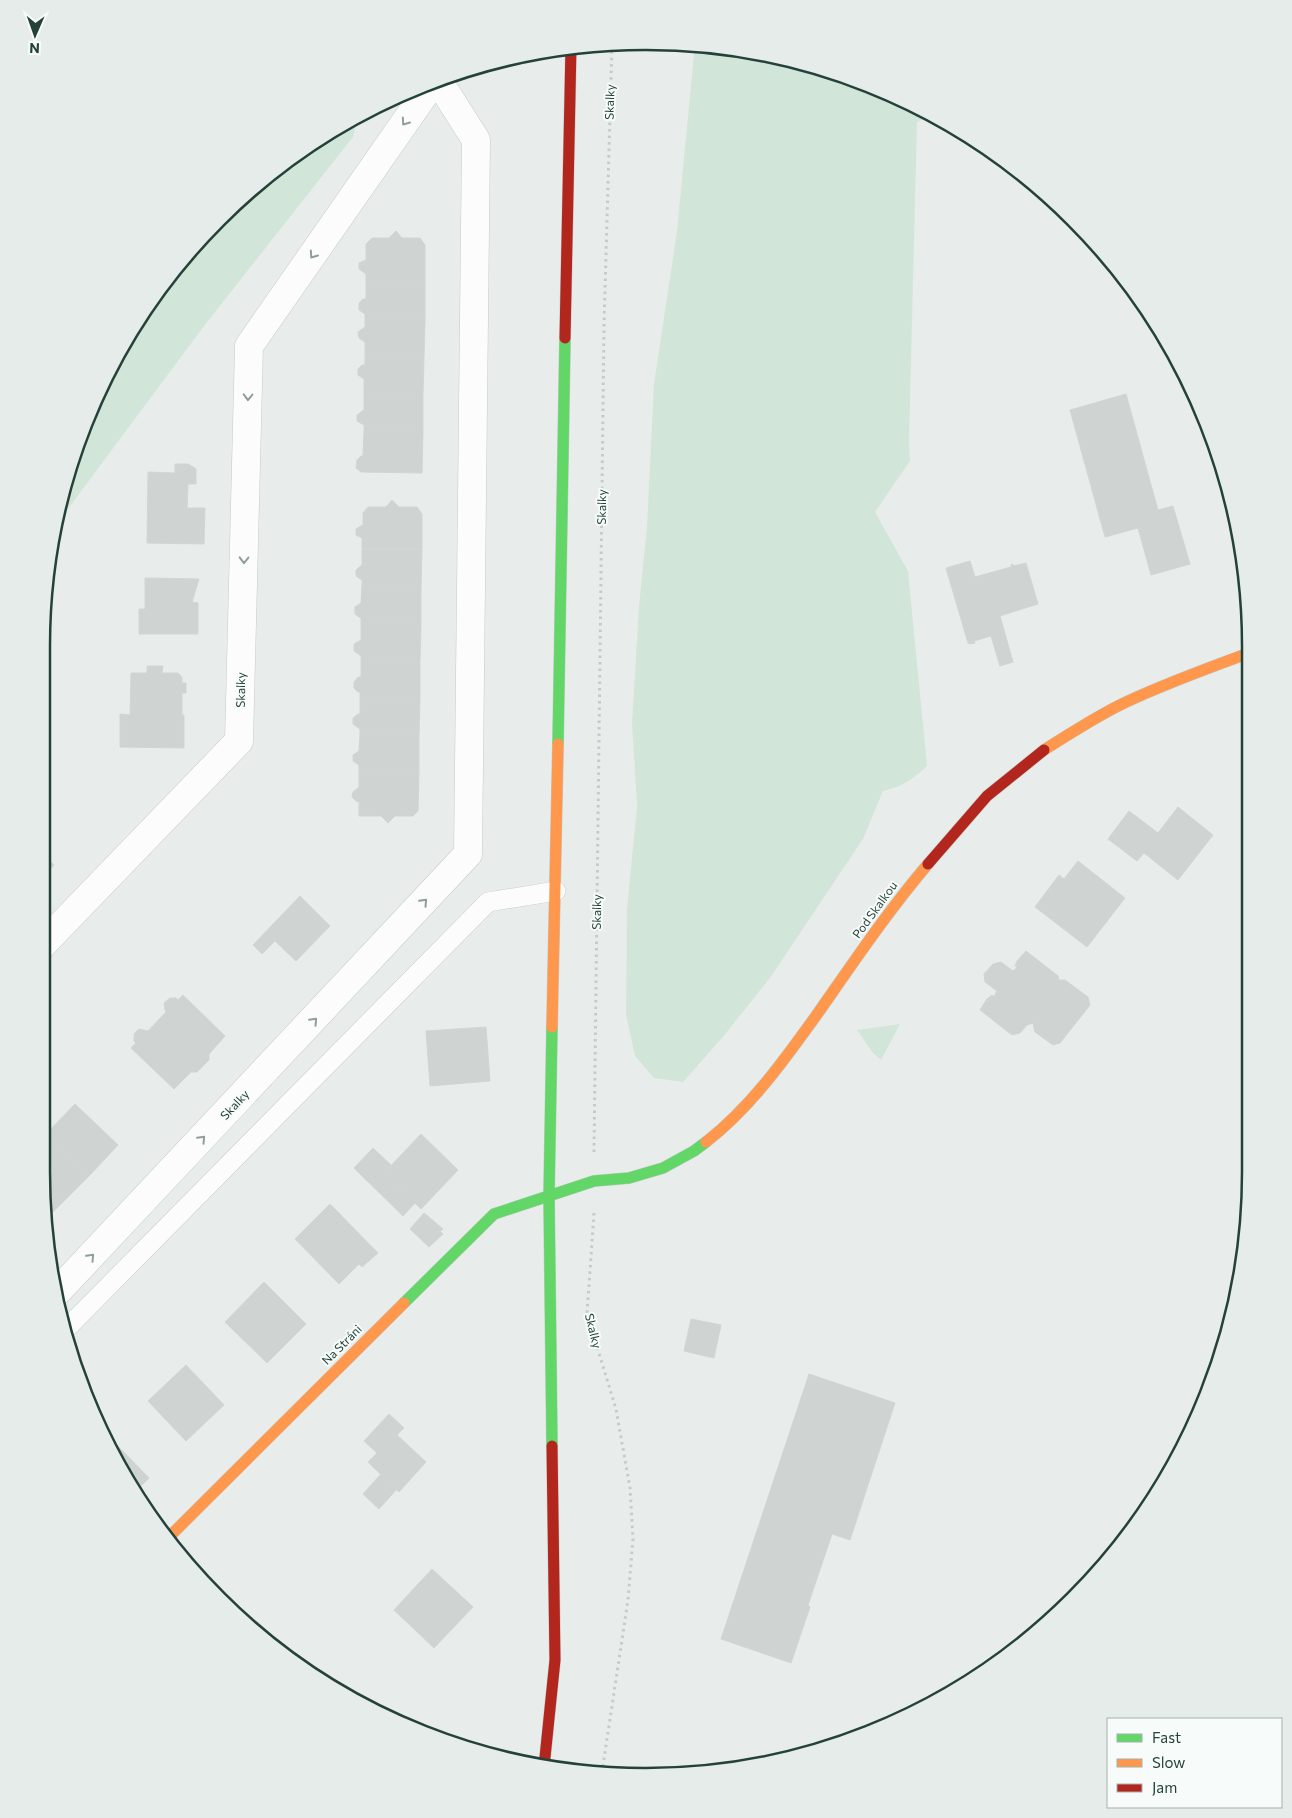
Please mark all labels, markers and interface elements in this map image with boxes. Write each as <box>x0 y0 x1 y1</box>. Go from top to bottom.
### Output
north arrow <box>10 10 60 60</box>
text: N <box>29 40 40 57</box>
street label: Skalky <box>601 84 617 120</box>
one-way arrow <box>402 116 411 125</box>
one-way arrow <box>310 249 319 259</box>
one-way arrow <box>242 394 253 402</box>
street label: Skalky <box>594 489 608 525</box>
one-way arrow <box>238 556 249 564</box>
street label: Skalky <box>233 672 247 708</box>
street label: Pod Skalkou <box>849 878 899 941</box>
street label: Skalky <box>589 894 603 930</box>
one-way arrow <box>418 898 427 907</box>
one-way arrow <box>308 1017 317 1026</box>
street label: Skalky <box>217 1087 252 1122</box>
one-way arrow <box>196 1136 205 1145</box>
one-way arrow <box>85 1254 94 1263</box>
street label: Skalky <box>583 1312 605 1350</box>
street label: Na Stráni <box>319 1322 364 1367</box>
legend <box>1107 1718 1282 1808</box>
text: Fast <box>1152 1728 1181 1746</box>
text: Slow <box>1152 1753 1185 1771</box>
text: Jam <box>1152 1778 1177 1796</box>

